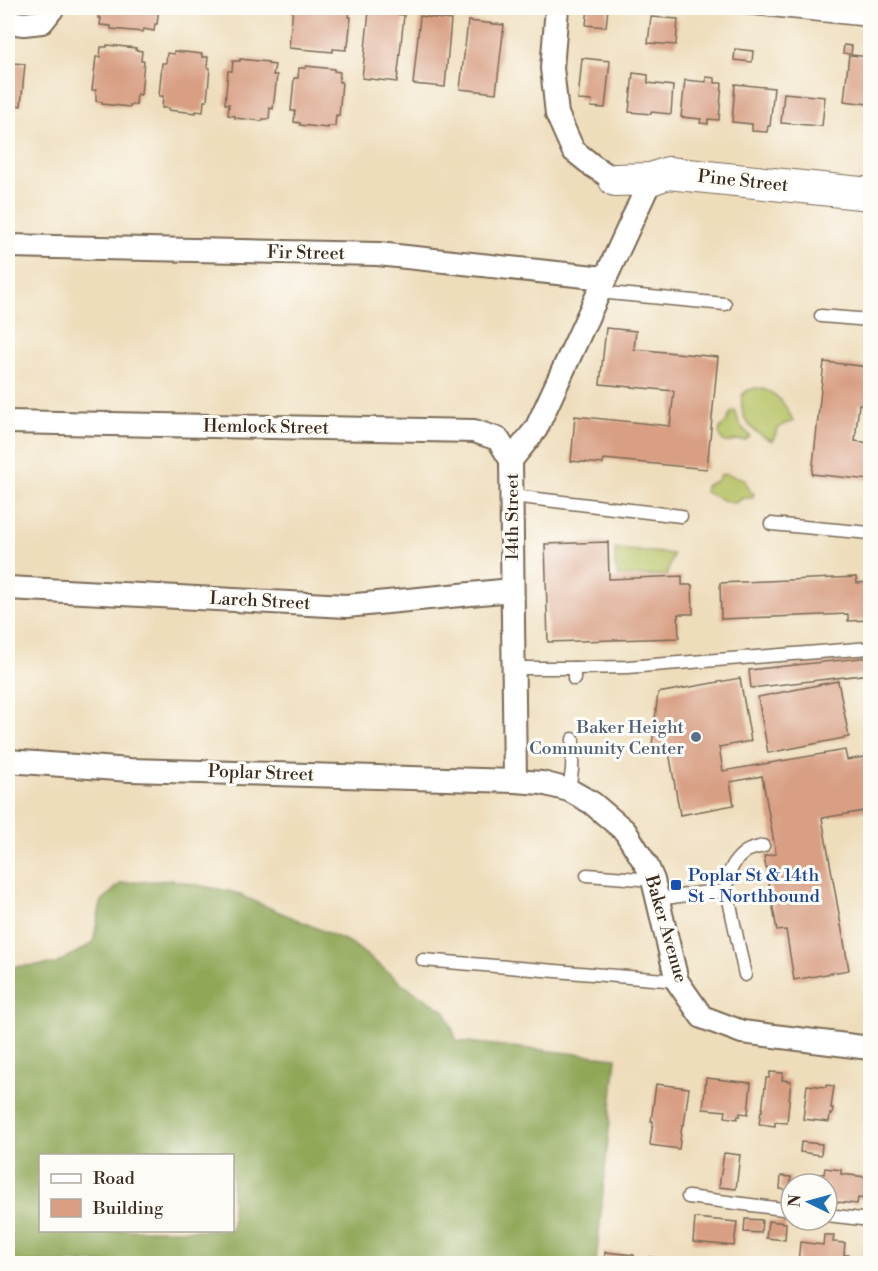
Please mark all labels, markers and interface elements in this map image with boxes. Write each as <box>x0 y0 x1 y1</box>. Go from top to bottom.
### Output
street label: Pine Street <box>697 165 790 197</box>
street label: Fir Street <box>267 241 346 265</box>
street label: Hemlock Street <box>203 414 330 440</box>
street label: 14th Street <box>501 473 524 561</box>
street label: Larch Street <box>209 587 312 615</box>
place label: Baker Height Community Center <box>529 716 685 760</box>
marker: Baker Height Community Center <box>689 730 703 744</box>
street label: Poplar Street <box>207 760 315 786</box>
place label: Poplar St & 14th St - Northbound <box>688 864 820 908</box>
street label: Baker Avenue <box>639 872 692 985</box>
marker: Poplar St & 14th St - Northbound <box>669 878 683 892</box>
legend <box>39 1154 234 1232</box>
text: Road <box>93 1167 136 1190</box>
north arrow <box>779 1172 839 1232</box>
text: N <box>785 1193 806 1208</box>
text: Building <box>92 1197 164 1220</box>

